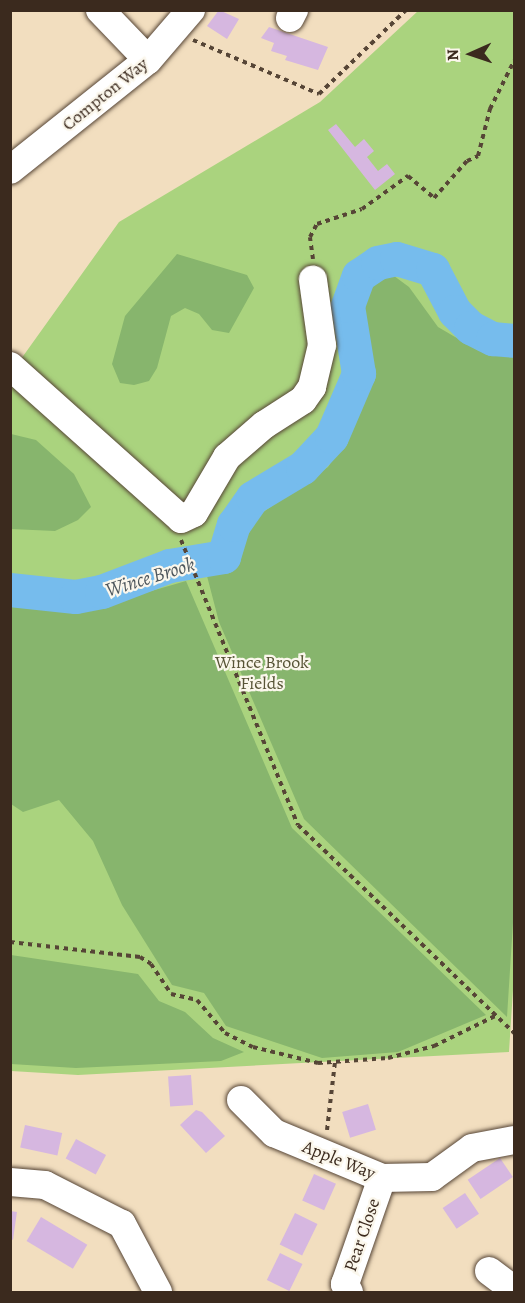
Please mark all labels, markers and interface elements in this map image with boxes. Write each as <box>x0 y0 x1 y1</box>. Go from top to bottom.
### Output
north arrow <box>441 24 501 84</box>
text: N <box>442 49 464 61</box>
street label: Compton Way <box>58 53 152 135</box>
water label: Wince Brook <box>102 552 198 602</box>
park label: Wince Brook Fields <box>215 652 309 694</box>
street label: Apple Way <box>299 1136 379 1184</box>
street label: Pear Close <box>339 1196 385 1274</box>

